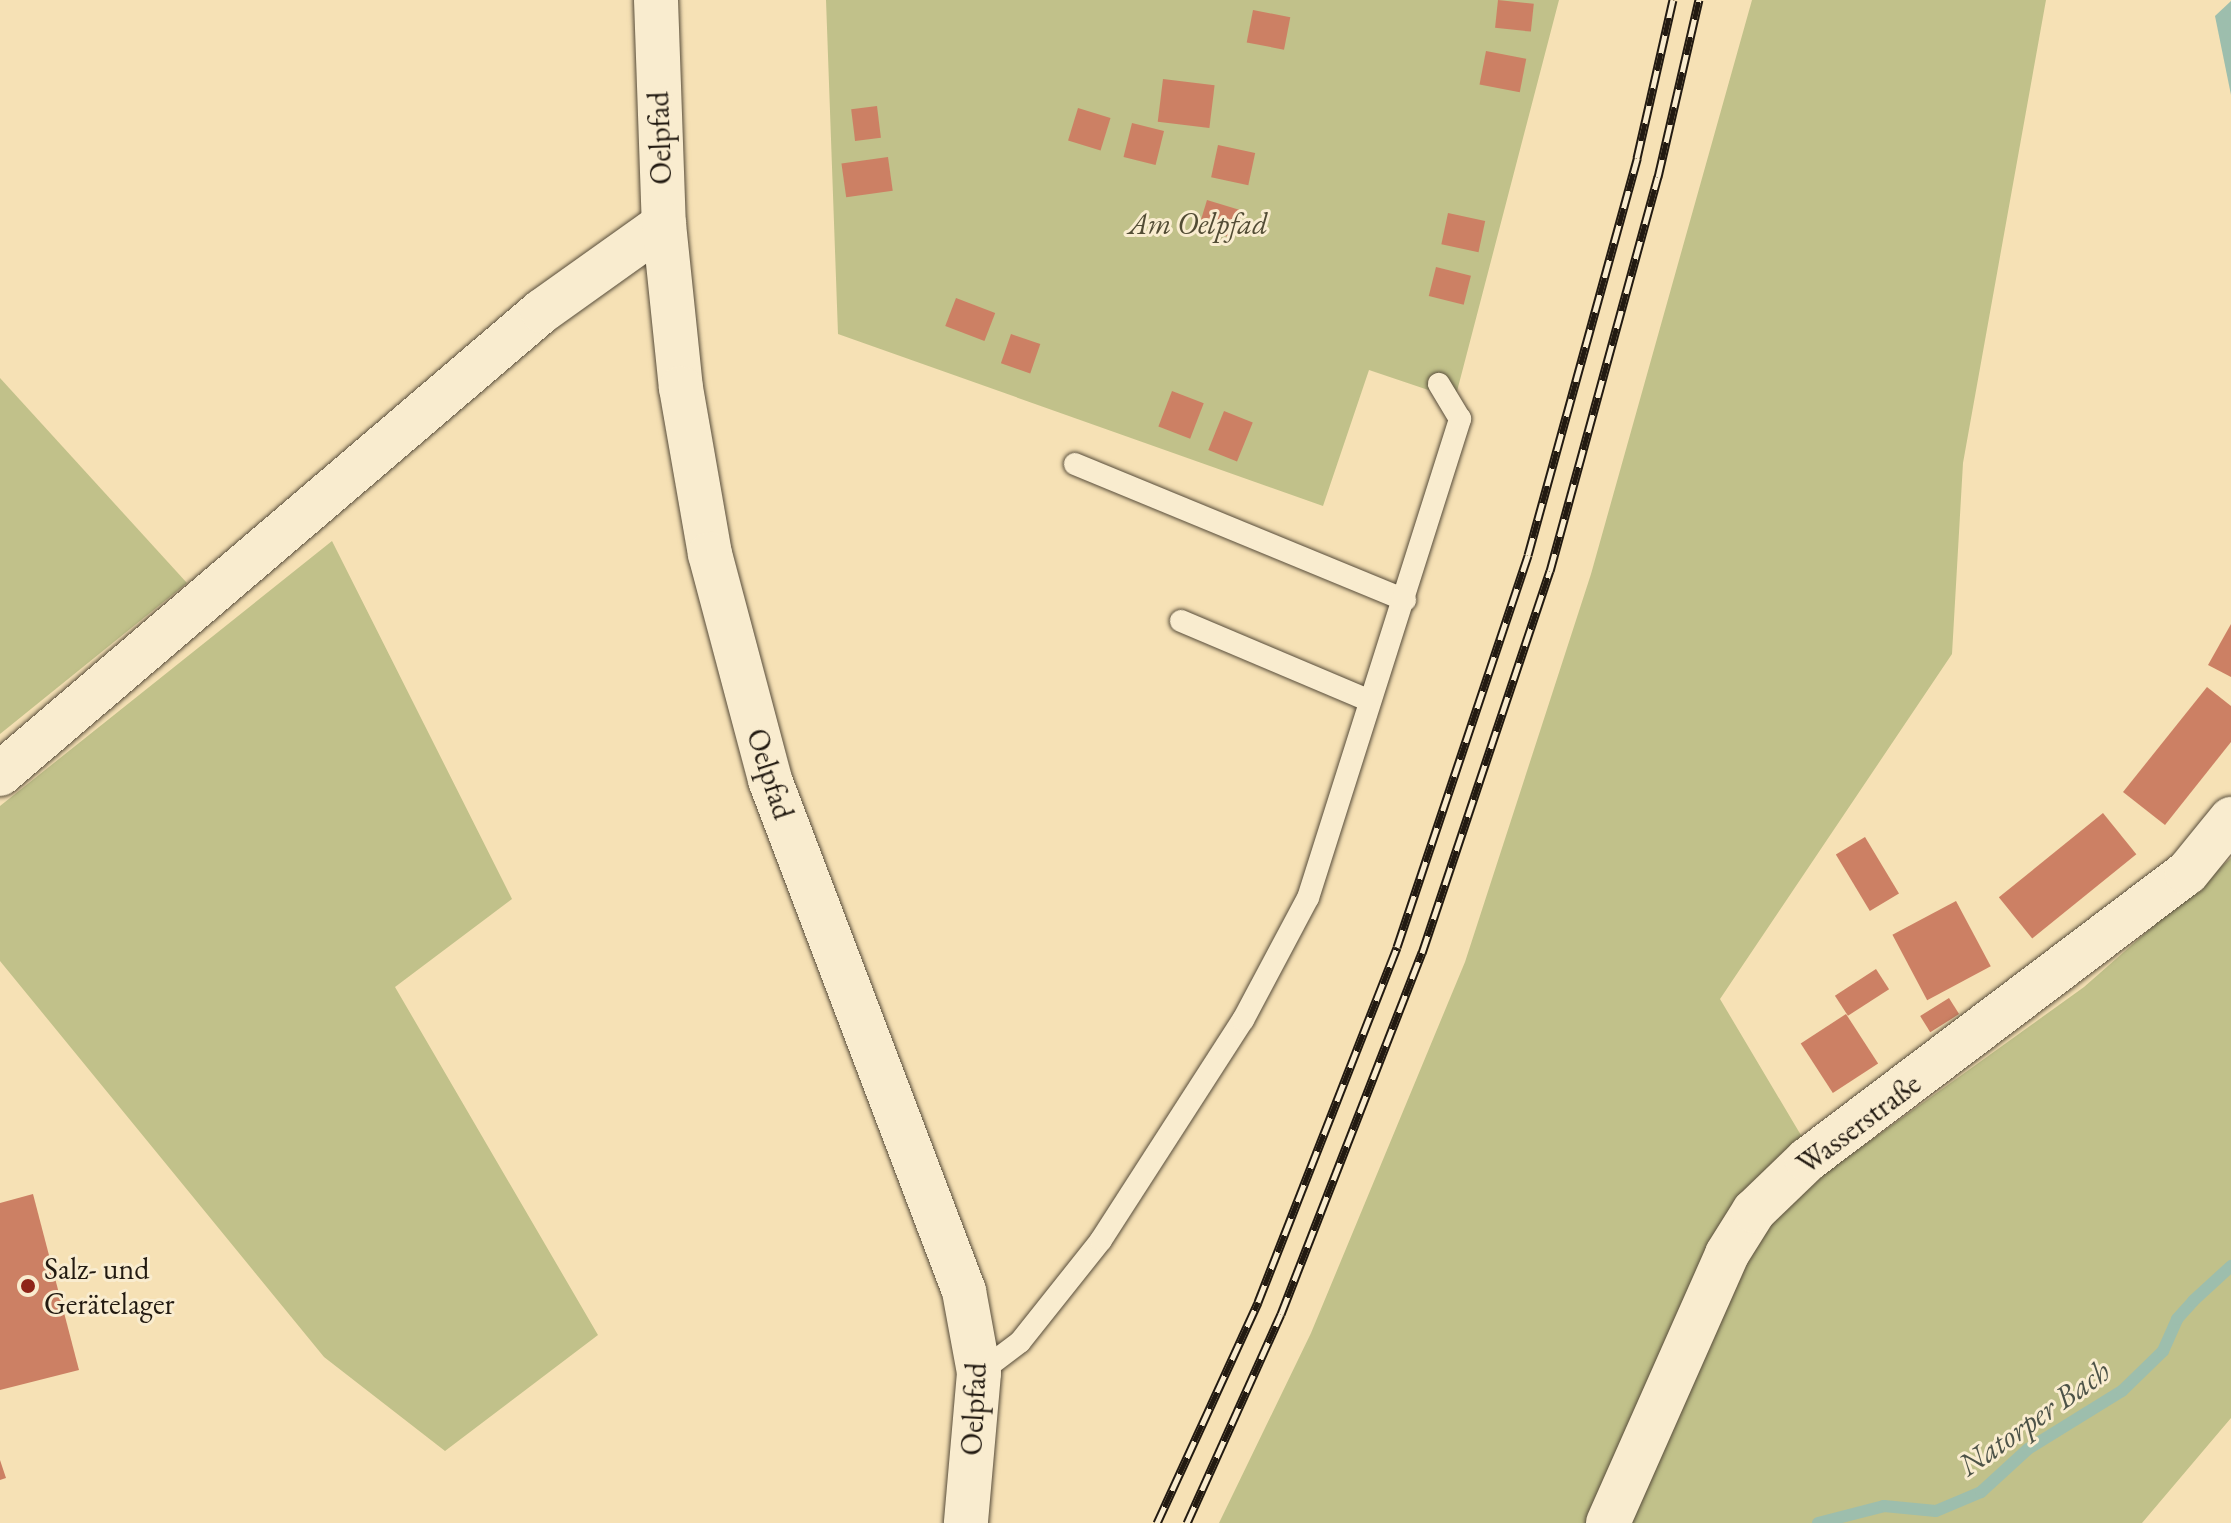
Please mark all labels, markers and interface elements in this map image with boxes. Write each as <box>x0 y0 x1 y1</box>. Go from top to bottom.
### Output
street label: Oelpfad <box>640 91 680 185</box>
park label: Am Oelpfad <box>1128 206 1268 242</box>
street label: Oelpfad <box>738 724 802 824</box>
street label: Wasserstraße <box>1790 1066 1928 1182</box>
place label: Salz- und Gerätelager <box>44 1251 175 1322</box>
marker: Salz- und Gerätelager <box>19 1277 37 1295</box>
water label: Natorper Bach <box>1951 1352 2117 1484</box>
street label: Oelpfad <box>954 1361 994 1457</box>

